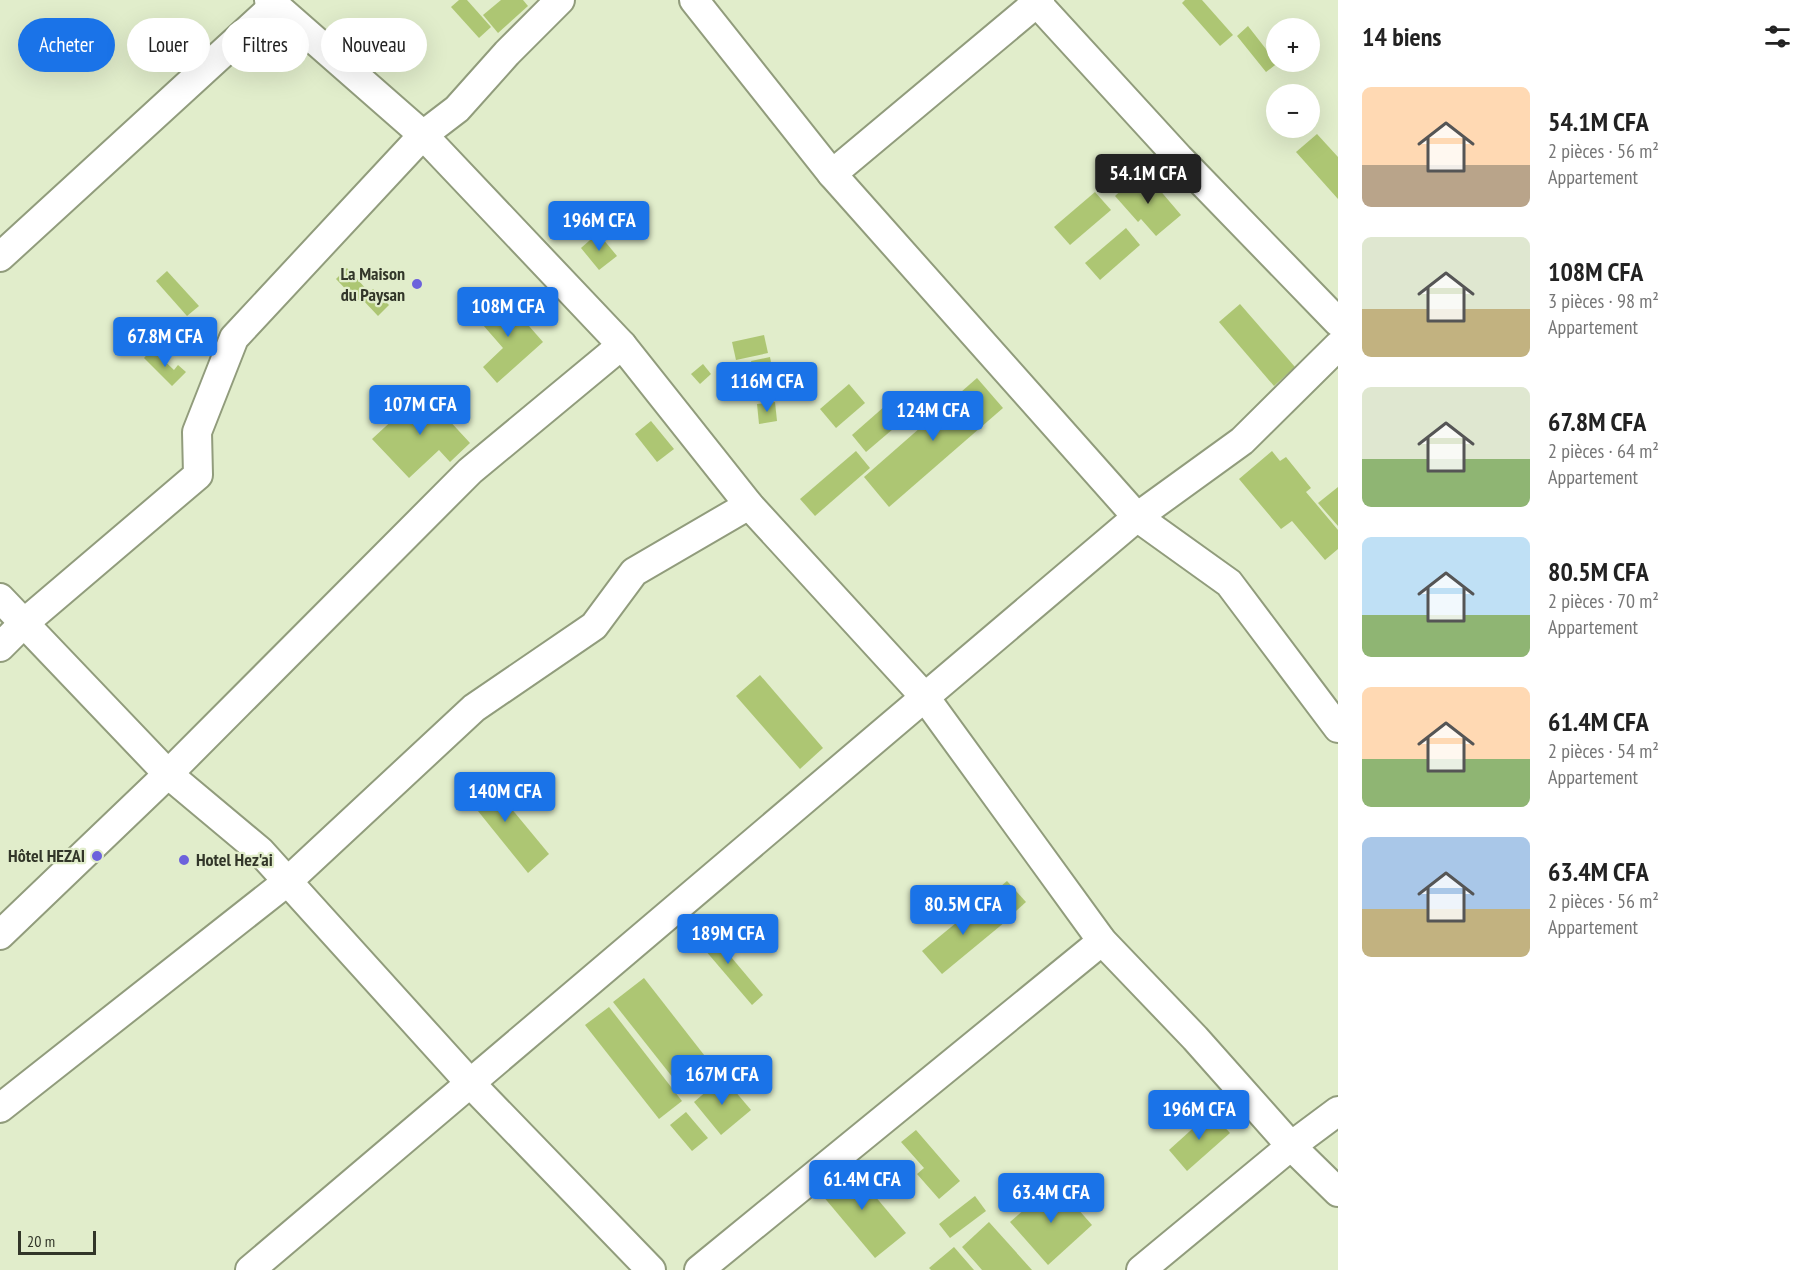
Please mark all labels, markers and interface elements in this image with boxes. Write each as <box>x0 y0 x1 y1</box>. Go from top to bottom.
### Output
chip: Acheter <box>18 18 115 72</box>
chip: Louer <box>127 18 210 72</box>
chip: Filtres <box>222 18 309 72</box>
chip: Nouveau <box>321 18 427 72</box>
map controls <box>1266 18 1320 138</box>
button: + <box>1266 18 1320 72</box>
text: 14 biens <box>1362 20 1441 53</box>
icon: filters <box>1761 20 1794 53</box>
button: − <box>1266 84 1320 138</box>
text: 54.1M CFA <box>1548 105 1649 138</box>
icon: home <box>1410 111 1482 183</box>
text: 2 pièces · 56 m² <box>1548 138 1659 164</box>
pin: 54.1M CFA <box>1079 154 1217 205</box>
text: 54.1M CFA <box>1109 160 1187 186</box>
text: Appartement <box>1548 164 1638 190</box>
pin: 196M CFA <box>537 201 661 252</box>
text: 196M CFA <box>562 207 636 233</box>
text: 108M CFA <box>1548 255 1643 288</box>
icon: home <box>1410 261 1482 333</box>
place label: La Maison du Paysan <box>340 262 405 306</box>
marker: La Maison du Paysan <box>410 277 424 291</box>
pin: 108M CFA <box>446 287 570 338</box>
text: 3 pièces · 98 m² <box>1548 288 1659 314</box>
text: 108M CFA <box>471 293 545 319</box>
text: Appartement <box>1548 314 1638 340</box>
pin: 67.8M CFA <box>96 317 234 368</box>
text: 67.8M CFA <box>127 323 203 349</box>
pin: 116M CFA <box>705 362 829 413</box>
text: 116M CFA <box>730 368 804 394</box>
pin: 107M CFA <box>358 385 482 436</box>
text: 107M CFA <box>383 391 457 417</box>
pin: 124M CFA <box>871 391 995 442</box>
text: 124M CFA <box>896 397 970 423</box>
text: 67.8M CFA <box>1548 405 1646 438</box>
icon: home <box>1410 411 1482 483</box>
text: 2 pièces · 64 m² <box>1548 438 1659 464</box>
text: Appartement <box>1548 464 1638 490</box>
text: 80.5M CFA <box>1548 555 1649 588</box>
icon: home <box>1410 561 1482 633</box>
text: 2 pièces · 70 m² <box>1548 588 1659 614</box>
text: Appartement <box>1548 614 1638 640</box>
text: 61.4M CFA <box>1548 705 1649 738</box>
icon: home <box>1410 711 1482 783</box>
text: 2 pièces · 54 m² <box>1548 738 1659 764</box>
text: Appartement <box>1548 764 1638 790</box>
pin: 140M CFA <box>443 772 567 823</box>
text: 140M CFA <box>468 778 542 804</box>
place label: Hôtel HEZAI <box>8 844 85 867</box>
place label: Hotel Hez'ai <box>196 848 273 871</box>
marker: Hôtel HEZAI <box>90 849 104 863</box>
marker: Hotel Hez'ai <box>177 853 191 867</box>
text: 63.4M CFA <box>1548 855 1649 888</box>
icon: home <box>1410 861 1482 933</box>
pin: 80.5M CFA <box>894 885 1032 936</box>
text: 2 pièces · 56 m² <box>1548 888 1659 914</box>
text: 80.5M CFA <box>924 891 1002 917</box>
pin: 189M CFA <box>666 914 790 965</box>
text: Appartement <box>1548 914 1638 940</box>
text: 189M CFA <box>691 920 765 946</box>
pin: 167M CFA <box>660 1055 784 1106</box>
text: 167M CFA <box>685 1061 759 1087</box>
pin: 196M CFA <box>1137 1090 1261 1141</box>
text: 196M CFA <box>1162 1096 1236 1122</box>
pin: 61.4M CFA <box>793 1160 931 1211</box>
text: 61.4M CFA <box>823 1166 901 1192</box>
pin: 63.4M CFA <box>982 1173 1120 1224</box>
text: 63.4M CFA <box>1012 1179 1090 1205</box>
scale bar <box>18 1228 96 1256</box>
text: 20 m <box>27 1231 55 1251</box>

